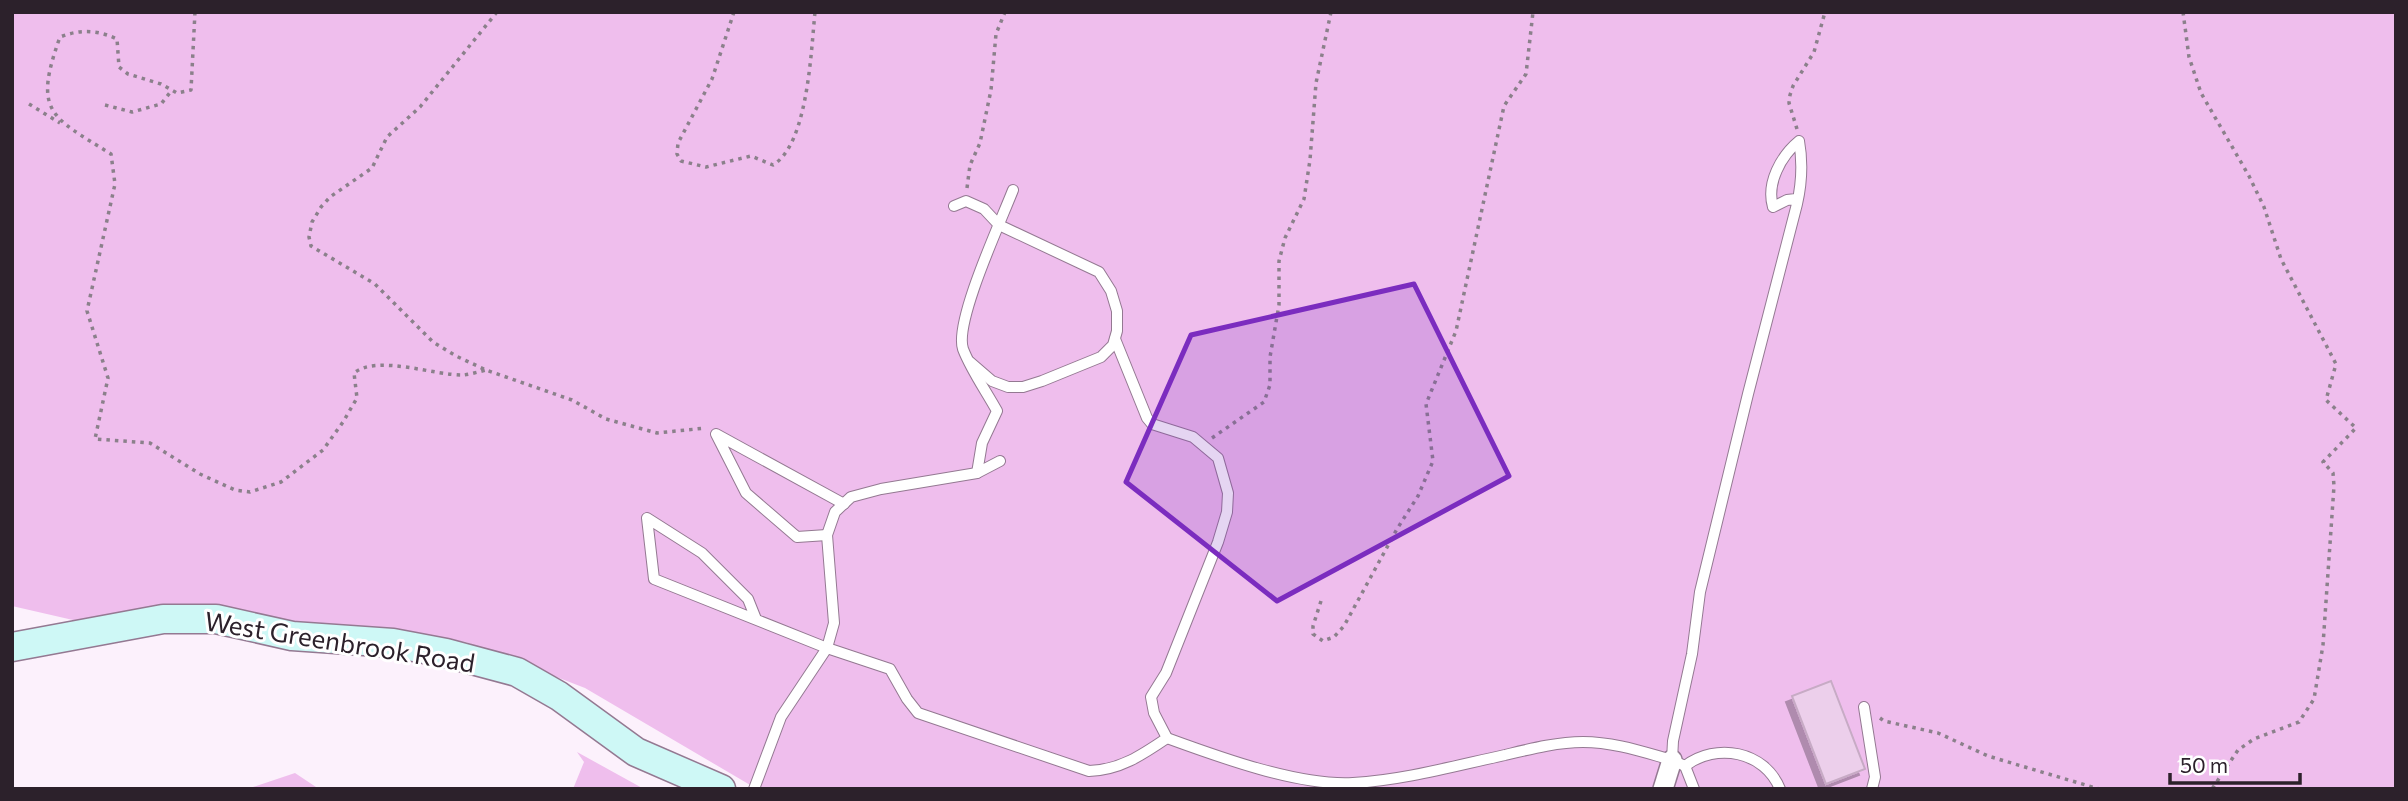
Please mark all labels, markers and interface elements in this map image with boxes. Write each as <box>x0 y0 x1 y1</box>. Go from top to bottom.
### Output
street label: West Greenbrook Road <box>203 604 477 678</box>
scale bar <box>2170 742 2300 786</box>
text: 50 m <box>2180 752 2228 777</box>

